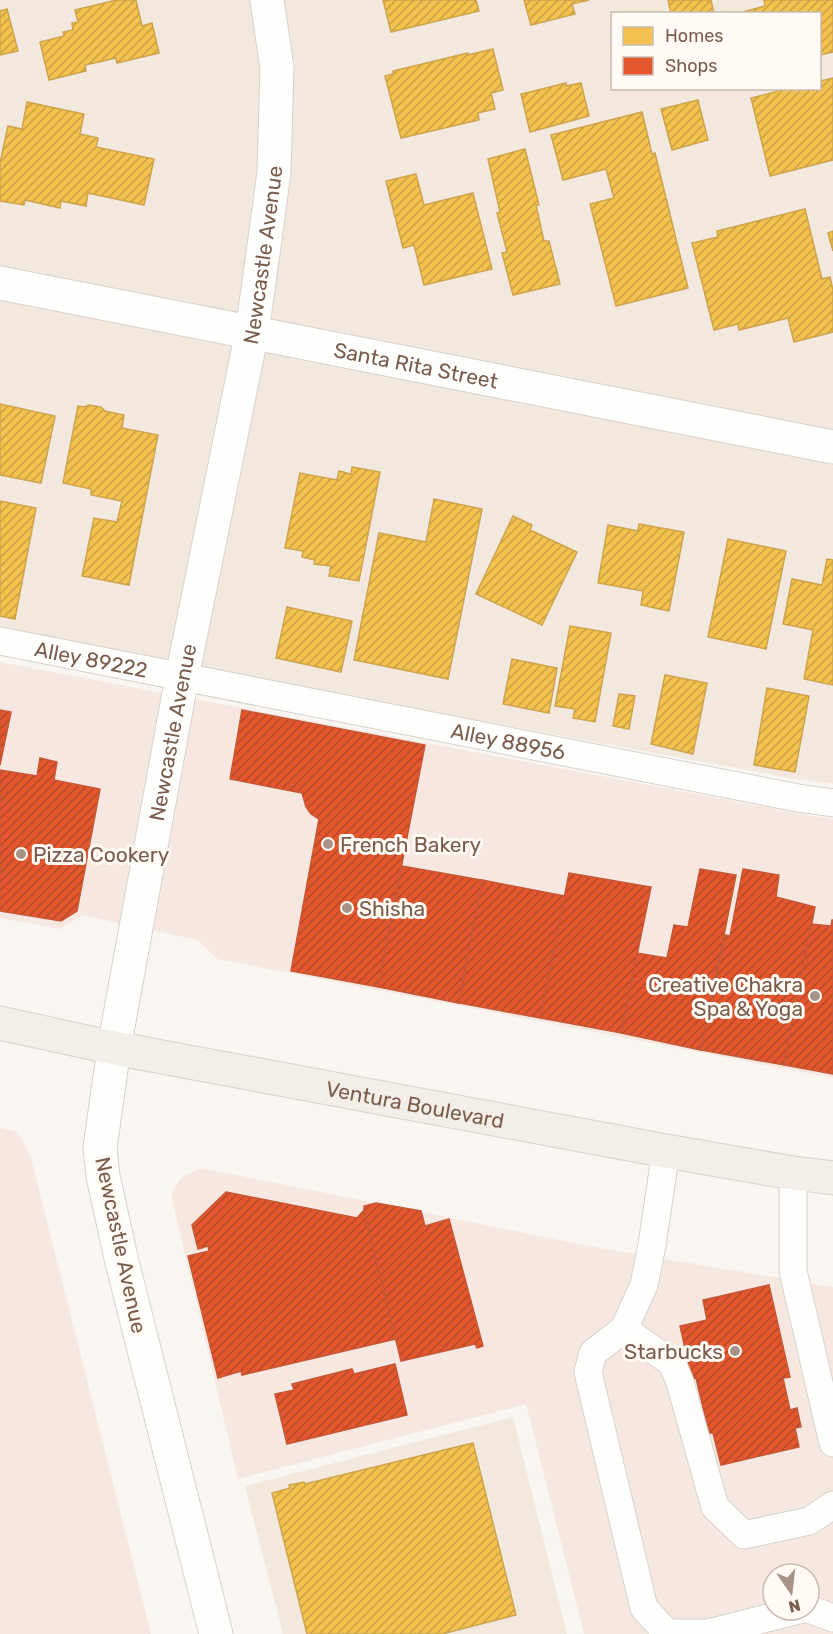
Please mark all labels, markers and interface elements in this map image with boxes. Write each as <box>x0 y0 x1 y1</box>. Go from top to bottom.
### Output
legend <box>611 12 821 90</box>
text: Homes <box>665 25 723 47</box>
text: Shops <box>665 55 717 77</box>
street label: Newcastle Avenue <box>237 165 287 346</box>
street label: Santa Rita Street <box>332 337 500 393</box>
street label: Alley 89222 <box>33 636 150 682</box>
street label: Newcastle Avenue <box>143 641 201 823</box>
street label: Alley 88956 <box>449 718 568 764</box>
place label: French Bakery <box>340 832 481 857</box>
marker: French Bakery <box>321 837 335 851</box>
place label: Pizza Cookery <box>33 842 170 867</box>
marker: Pizza Cookery <box>14 847 28 861</box>
place label: Shisha <box>359 896 425 921</box>
marker: Shisha <box>340 901 354 915</box>
place label: Creative Chakra Spa & Yoga <box>648 972 803 1021</box>
marker: Creative Chakra Spa & Yoga <box>808 989 822 1003</box>
street label: Ventura Boulevard <box>324 1075 506 1133</box>
street label: Newcastle Avenue <box>90 1155 152 1335</box>
place label: Starbucks <box>624 1339 723 1364</box>
marker: Starbucks <box>728 1344 742 1358</box>
north arrow <box>761 1562 821 1622</box>
text: N <box>787 1595 802 1617</box>

